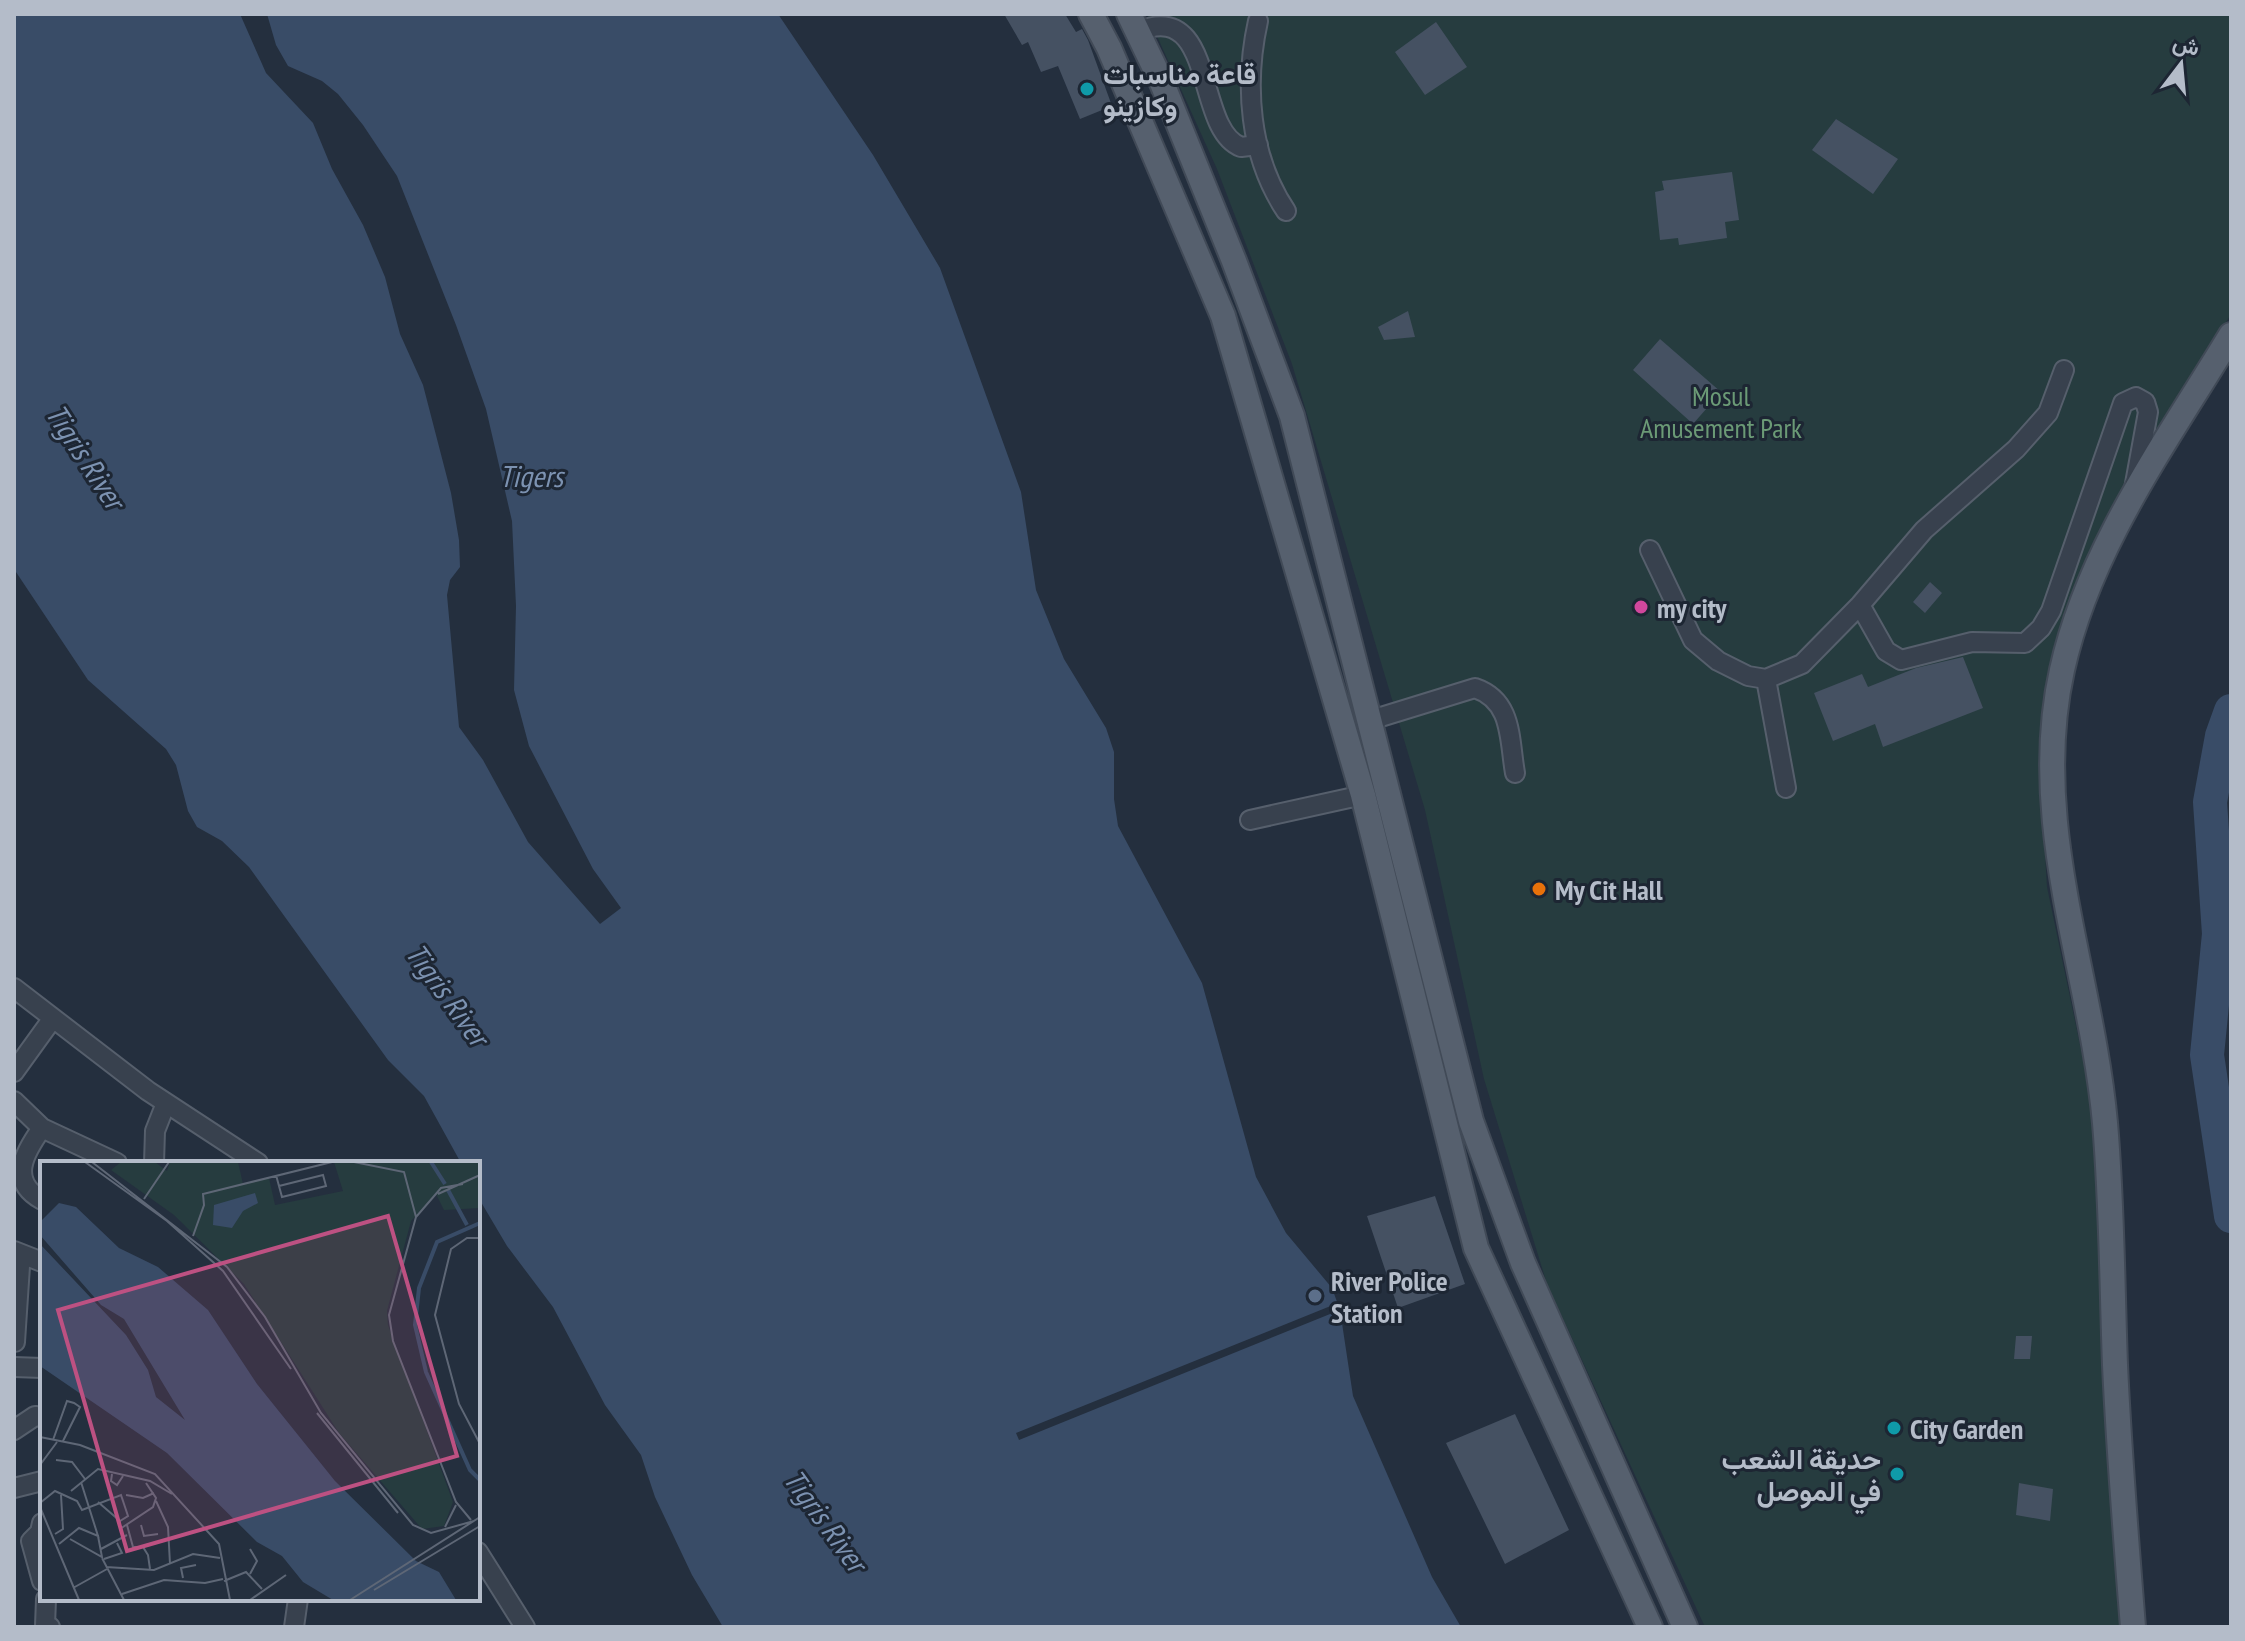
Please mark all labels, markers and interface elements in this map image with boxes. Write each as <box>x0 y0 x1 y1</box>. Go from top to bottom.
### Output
north arrow <box>2141 24 2221 104</box>
text: ش <box>2170 28 2203 62</box>
place label: قاعة مناسبات وكازينو <box>1103 55 1256 124</box>
marker: قاعة مناسبات وكازينو <box>1078 80 1096 98</box>
park label: Mosul Amusement Park <box>1640 377 1802 446</box>
water label: Tigris River <box>38 396 136 519</box>
water label: Tigers <box>499 456 566 495</box>
place label: my city <box>1657 589 1727 626</box>
marker: my city <box>1632 598 1650 616</box>
place label: My Cit Hall <box>1555 871 1663 908</box>
marker: My Cit Hall <box>1530 880 1548 898</box>
water label: Tigris River <box>398 935 500 1056</box>
inset map <box>40 1161 480 1601</box>
place label: River Police Station <box>1331 1262 1448 1331</box>
marker: River Police Station <box>1306 1287 1324 1305</box>
place label: City Garden <box>1910 1410 2023 1447</box>
marker: City Garden <box>1885 1419 1903 1437</box>
place label: حديقة الشعب في الموصل <box>1722 1440 1881 1515</box>
water label: Tigris River <box>776 1461 878 1582</box>
marker: حديقة الشعب في الموصل <box>1888 1465 1906 1483</box>

